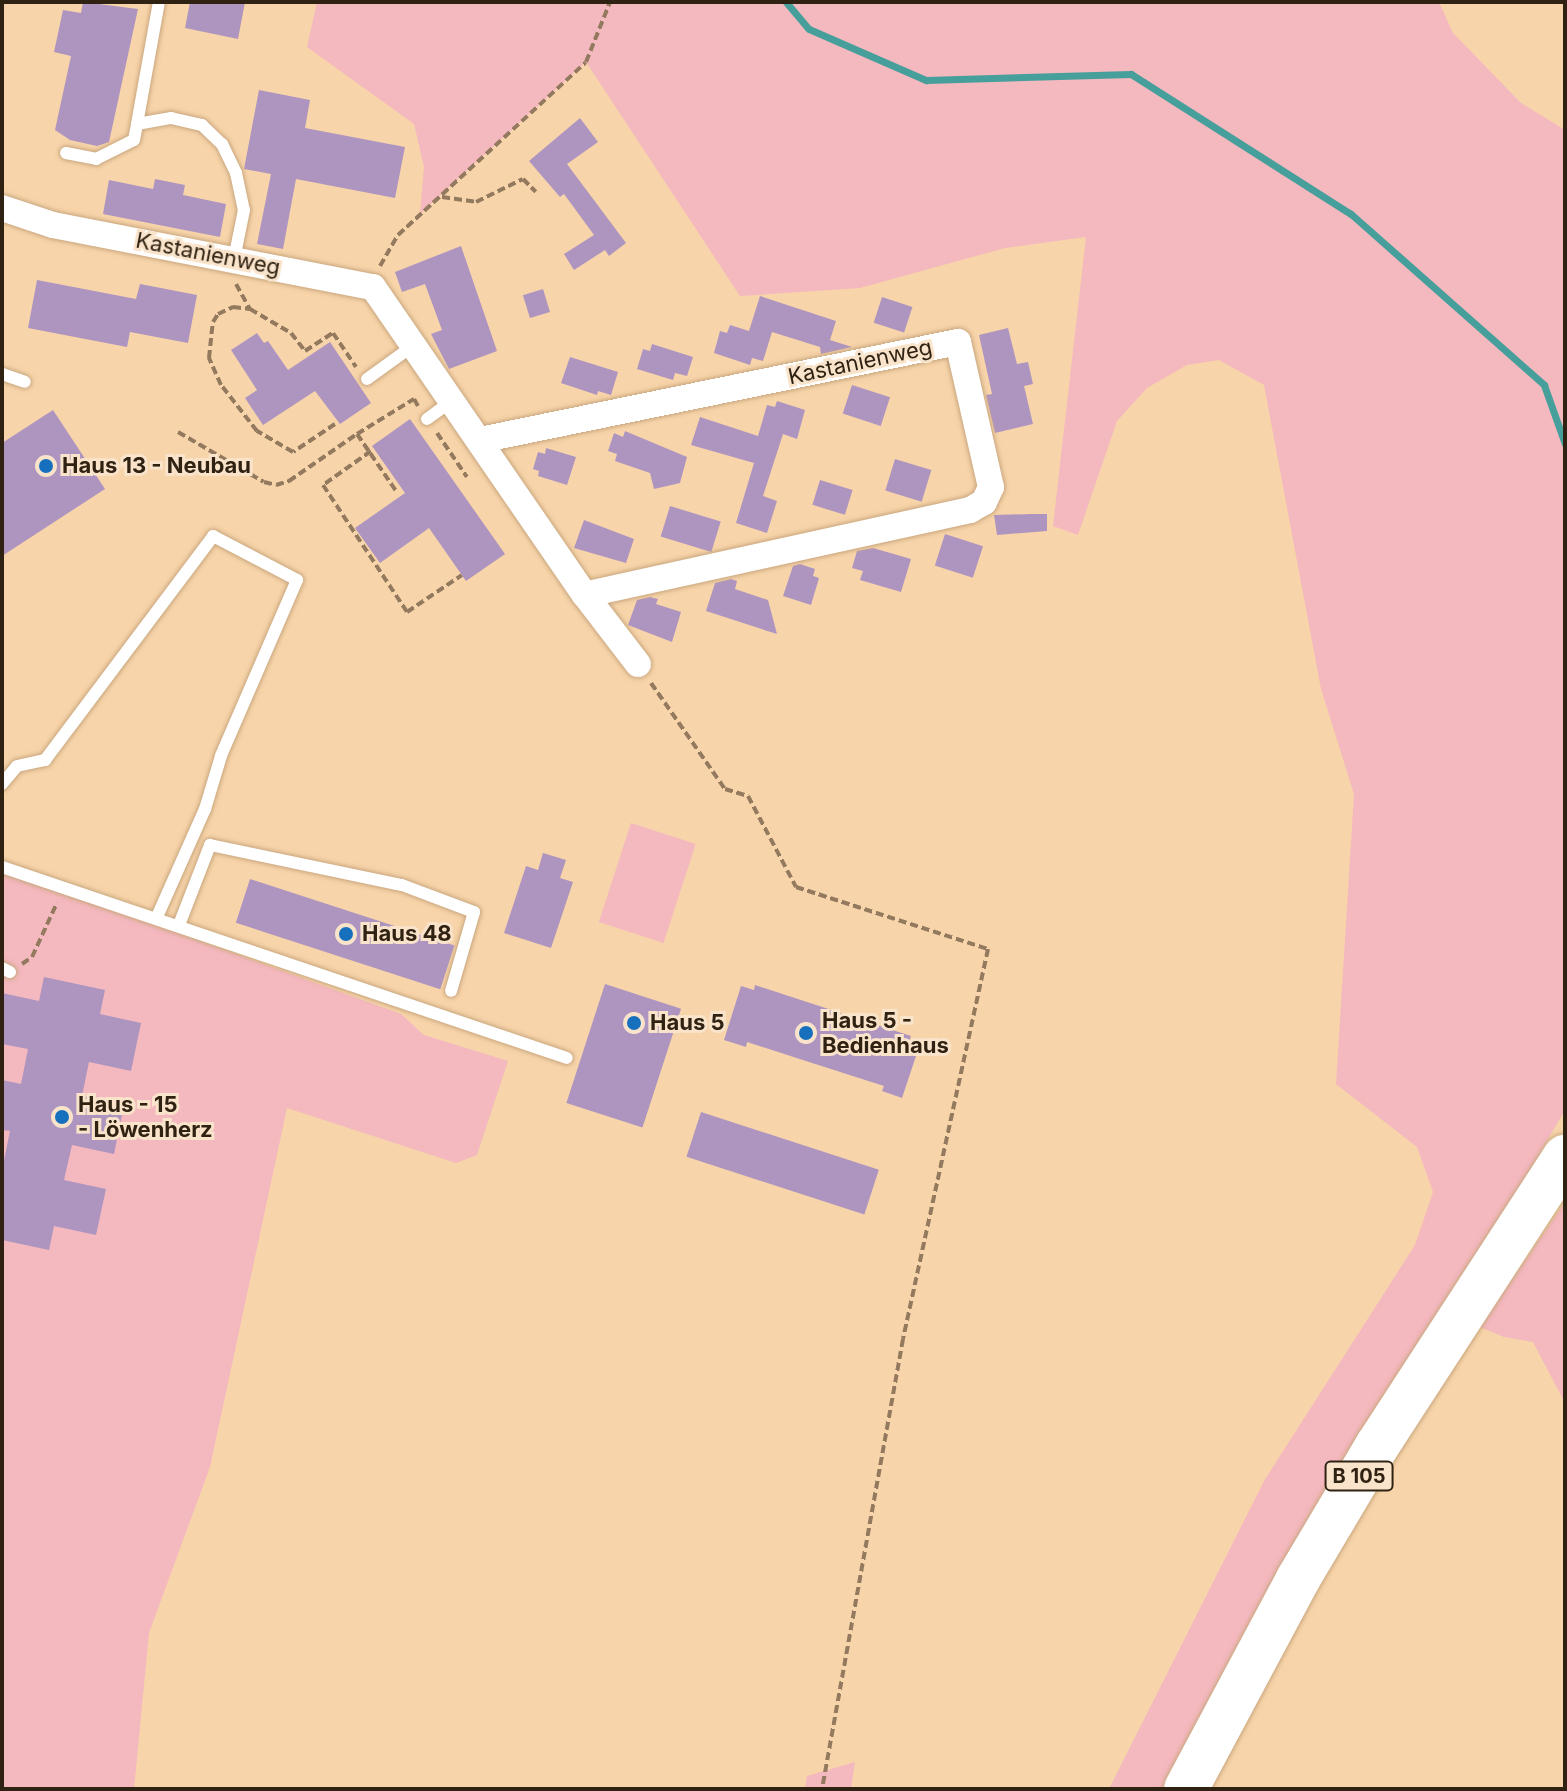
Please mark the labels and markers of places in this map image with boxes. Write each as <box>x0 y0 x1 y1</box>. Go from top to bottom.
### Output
place label: Haus 13 - Neubau <box>62 453 251 479</box>
marker: Haus 13 - Neubau <box>37 457 55 475</box>
place label: Haus 48 <box>362 921 452 947</box>
marker: Haus 48 <box>337 925 355 943</box>
place label: Haus 5 - Bedienhaus <box>822 1007 949 1058</box>
place label: Haus 5 <box>650 1010 724 1036</box>
marker: Haus 5 <box>625 1014 643 1032</box>
marker: Haus 5 - Bedienhaus <box>797 1024 815 1042</box>
place label: Haus - 15 - Löwenherz <box>78 1091 213 1142</box>
marker: Haus - 15 - Löwenherz <box>53 1108 71 1126</box>

